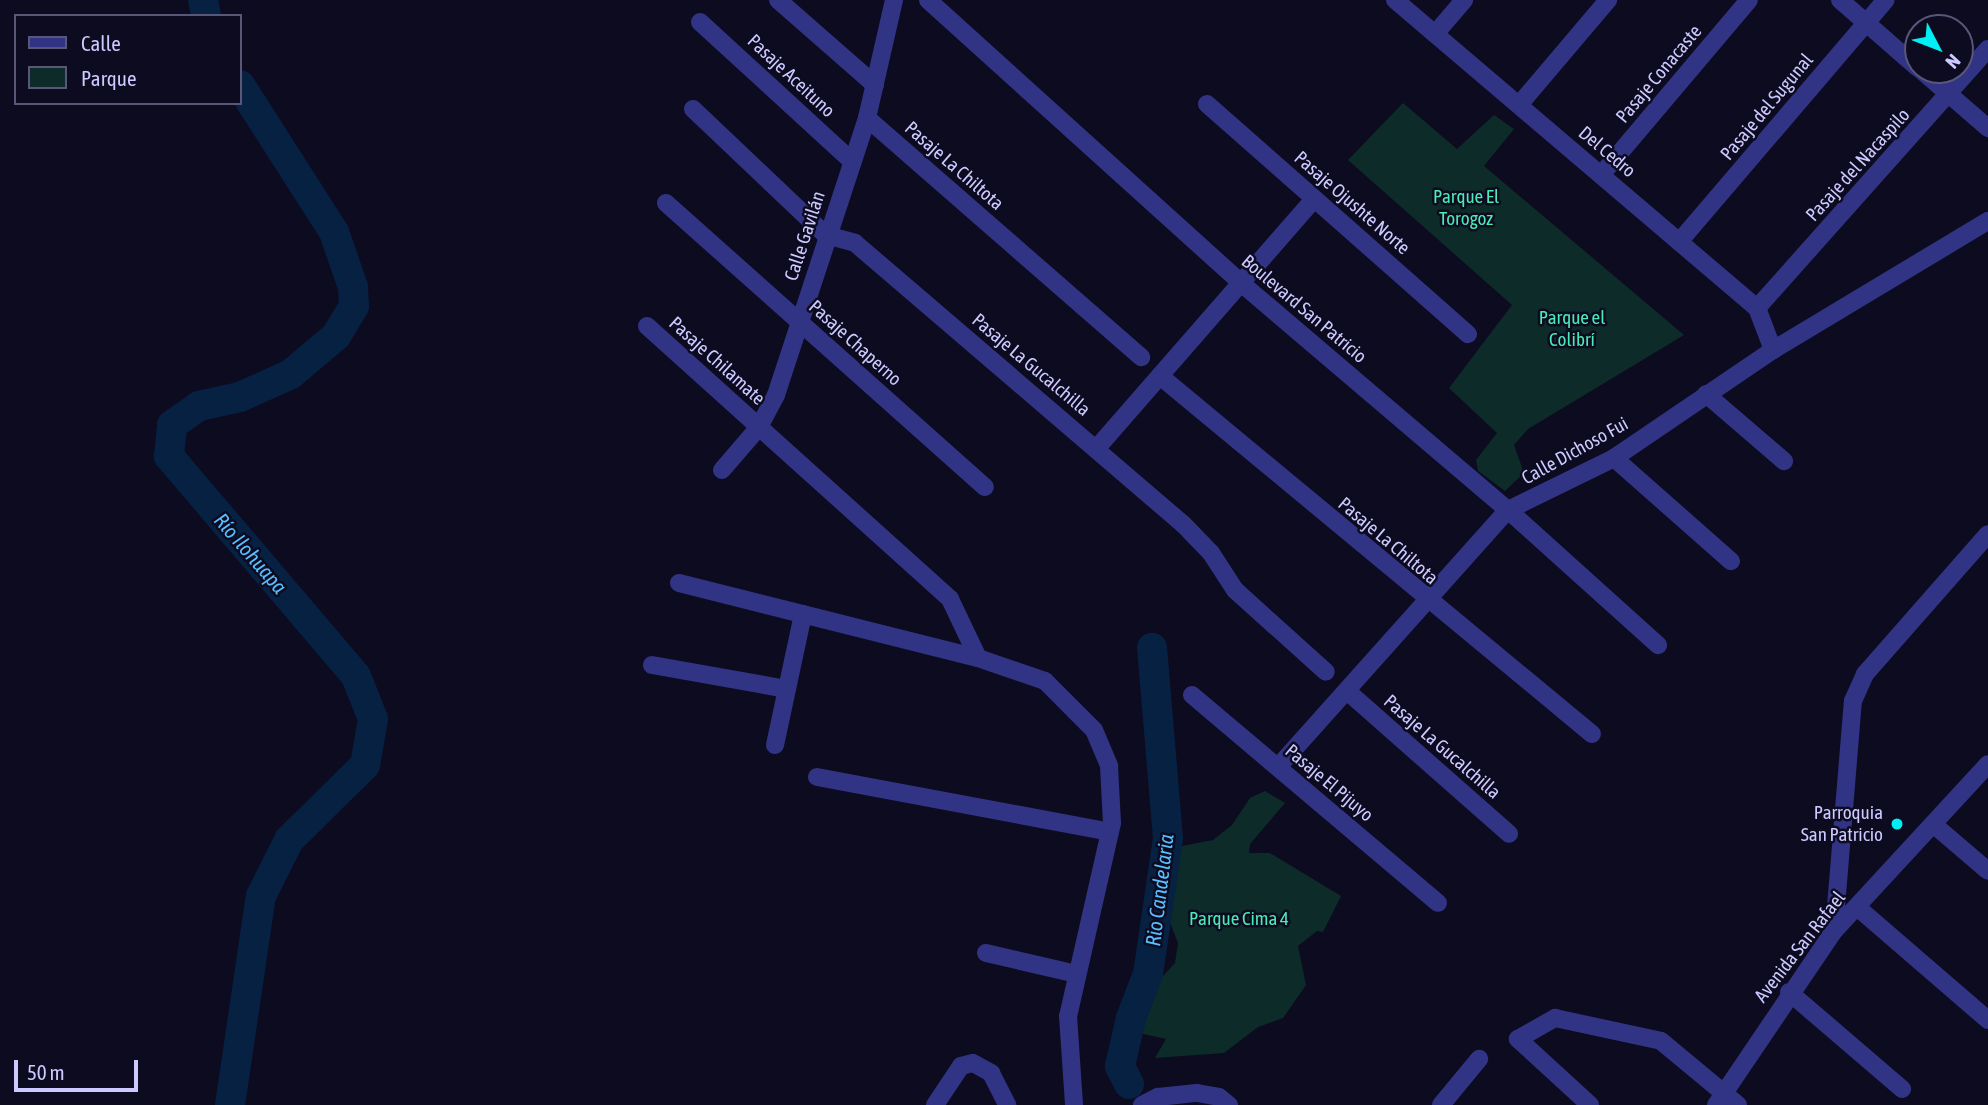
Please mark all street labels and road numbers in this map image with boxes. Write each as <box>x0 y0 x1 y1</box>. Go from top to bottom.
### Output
street label: Pasaje Conacaste <box>1611 20 1707 128</box>
street label: Pasaje Aceituno <box>743 30 839 122</box>
street label: Pasaje del Sugunal <box>1716 49 1818 165</box>
street label: Pasaje del Nacaspilo <box>1801 104 1915 226</box>
street label: Pasaje La Chiltota <box>900 117 1008 215</box>
street label: Del Cedro <box>1574 122 1640 182</box>
street label: Pasaje Ojushte Norte <box>1290 147 1414 259</box>
street label: Calle Gavilán <box>780 188 830 284</box>
street label: Boulevard San Patricio <box>1237 250 1371 368</box>
street label: Pasaje Chaperno <box>804 295 906 391</box>
street label: Pasaje La Gucalchilla <box>967 309 1095 421</box>
street label: Pasaje Chilamate <box>664 312 770 410</box>
street label: Calle Dichoso Fui <box>1518 412 1632 490</box>
street label: Pasaje La Chiltota <box>1333 493 1443 589</box>
street label: Pasaje La Gucalchilla <box>1379 690 1505 804</box>
street label: Pasaje El Pijuyo <box>1280 740 1378 826</box>
street label: Avenida San Rafael <box>1750 887 1850 1007</box>

